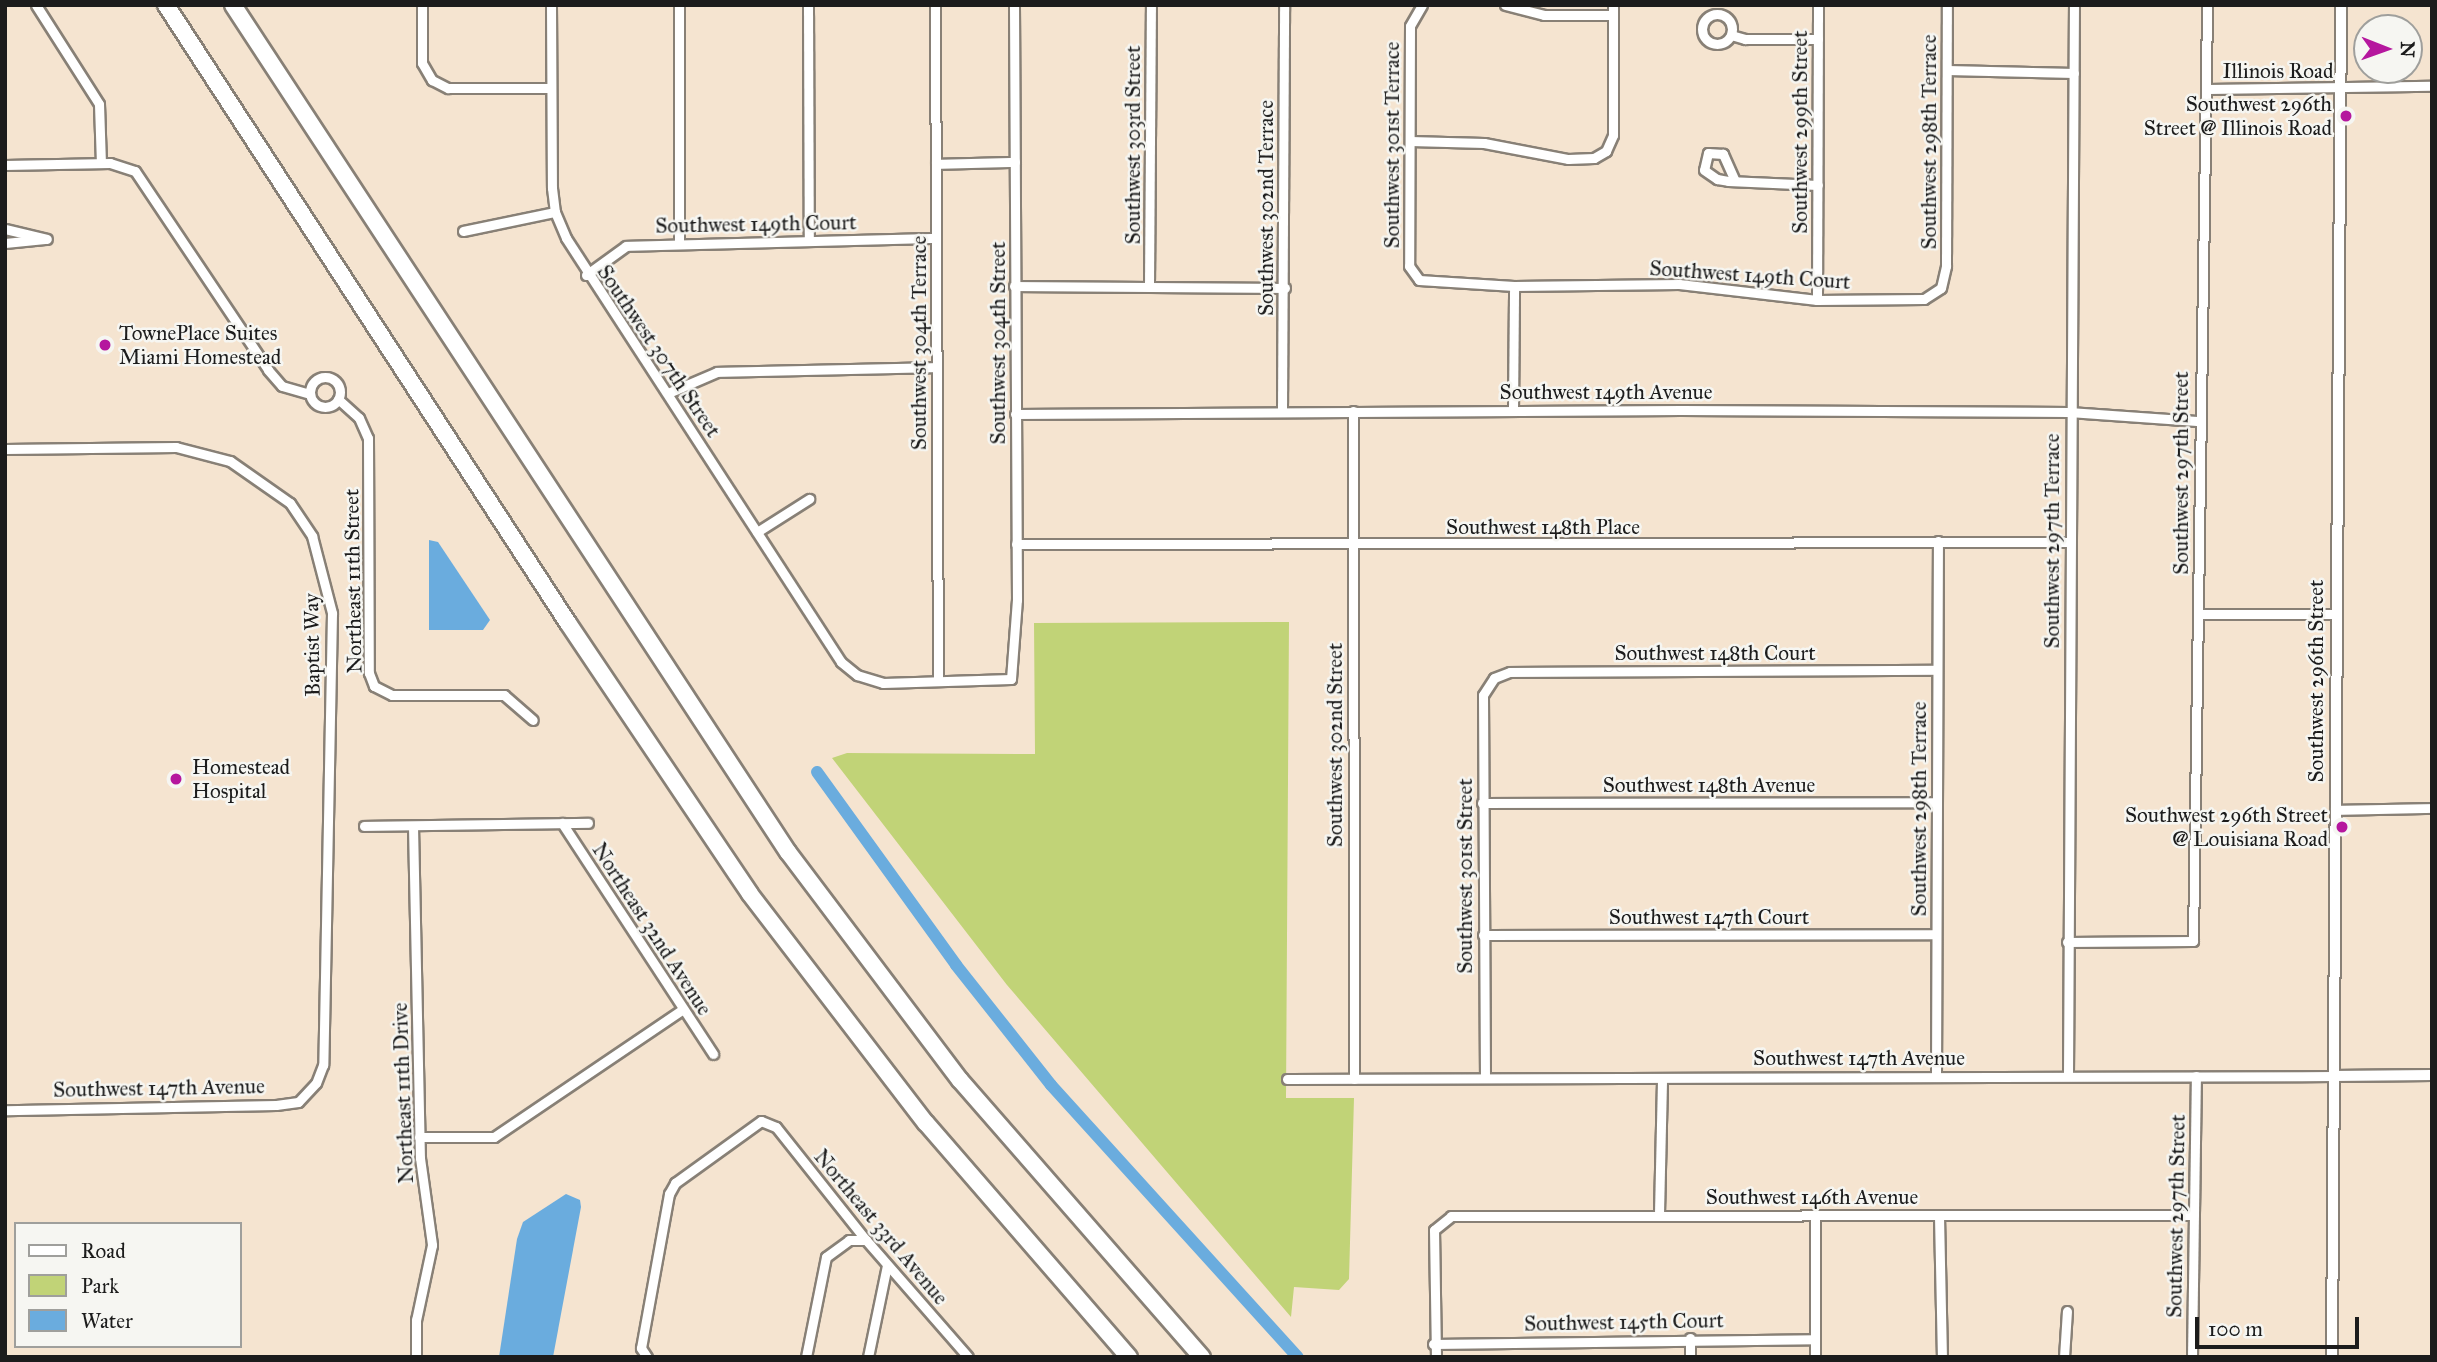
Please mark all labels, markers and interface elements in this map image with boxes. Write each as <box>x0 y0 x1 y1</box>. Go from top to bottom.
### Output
north arrow <box>2353 14 2423 84</box>
street label: Southwest 299th Street <box>1787 30 1813 234</box>
street label: Southwest 298th Terrace <box>1916 35 1942 249</box>
text: N <box>2396 41 2419 58</box>
street label: Southwest 301st Terrace <box>1379 42 1405 248</box>
street label: Southwest 303rd Street <box>1120 46 1146 244</box>
street label: Illinois Road <box>2223 58 2333 84</box>
place label: Southwest 296th Street @ Illinois Road <box>2144 91 2332 141</box>
street label: Southwest 302nd Terrace <box>1253 100 1279 316</box>
marker: Southwest 296th Street @ Illinois Road <box>2338 108 2354 124</box>
street label: Southwest 149th Court <box>655 210 857 238</box>
street label: Southwest 304th Terrace <box>906 236 932 450</box>
street label: Southwest 304th Street <box>985 242 1011 444</box>
street label: Southwest 149th Court <box>1649 255 1851 295</box>
street label: Southwest 307th Street <box>592 260 726 442</box>
place label: TownePlace Suites Miami Homestead <box>119 320 281 370</box>
marker: TownePlace Suites Miami Homestead <box>97 337 113 353</box>
street label: Southwest 297th Street <box>2168 371 2194 575</box>
street label: Southwest 149th Avenue <box>1500 379 1712 405</box>
street label: Southwest 297th Terrace <box>2039 434 2065 648</box>
street label: Northeast 11th Street <box>339 488 367 674</box>
street label: Southwest 148th Place <box>1446 514 1640 540</box>
street label: Southwest 296th Street <box>2303 579 2329 783</box>
street label: Baptist Way <box>298 593 326 697</box>
street label: Southwest 148th Court <box>1614 640 1816 666</box>
street label: Southwest 302nd Street <box>1322 643 1348 847</box>
street label: Southwest 298th Terrace <box>1906 702 1932 916</box>
place label: Homestead Hospital <box>192 754 290 804</box>
marker: Homestead Hospital <box>166 769 186 789</box>
street label: Southwest 148th Avenue <box>1603 772 1815 798</box>
street label: Southwest 301st Street <box>1452 778 1478 974</box>
place label: Southwest 296th Street @ Louisiana Road <box>2125 802 2328 852</box>
marker: Southwest 296th Street @ Louisiana Road <box>2334 819 2350 835</box>
street label: Northeast 32nd Avenue <box>587 838 717 1020</box>
street label: Southwest 147th Court <box>1609 904 1809 930</box>
street label: Northeast 11th Drive <box>387 1002 419 1184</box>
street label: Southwest 147th Avenue <box>1753 1045 1965 1071</box>
street label: Southwest 147th Avenue <box>53 1074 265 1102</box>
street label: Southwest 297th Street <box>2162 1114 2190 1318</box>
street label: Northeast 33rd Avenue <box>809 1144 953 1310</box>
street label: Southwest 146th Avenue <box>1706 1184 1918 1210</box>
legend <box>14 1222 242 1348</box>
text: Road <box>81 1238 126 1264</box>
text: Park <box>81 1273 119 1299</box>
scale bar <box>2199 1302 2364 1346</box>
text: Water <box>81 1308 133 1334</box>
street label: Southwest 145th Court <box>1524 1308 1724 1336</box>
text: 100 m <box>2208 1316 2263 1342</box>

